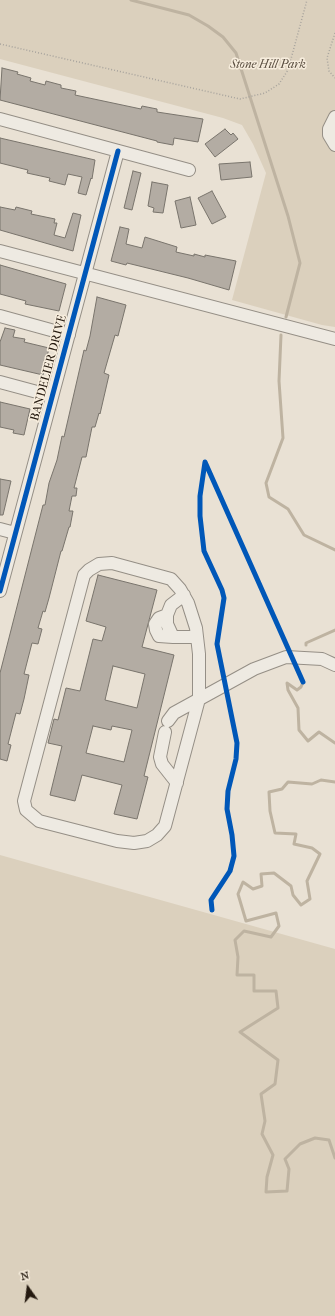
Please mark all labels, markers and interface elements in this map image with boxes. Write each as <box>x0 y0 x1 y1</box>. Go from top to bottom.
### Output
park label: Stone Hill Park <box>230 58 306 72</box>
street label: BANDELIER DRIVE <box>28 313 70 423</box>
north arrow <box>8 1268 48 1308</box>
text: N <box>19 1269 31 1283</box>

